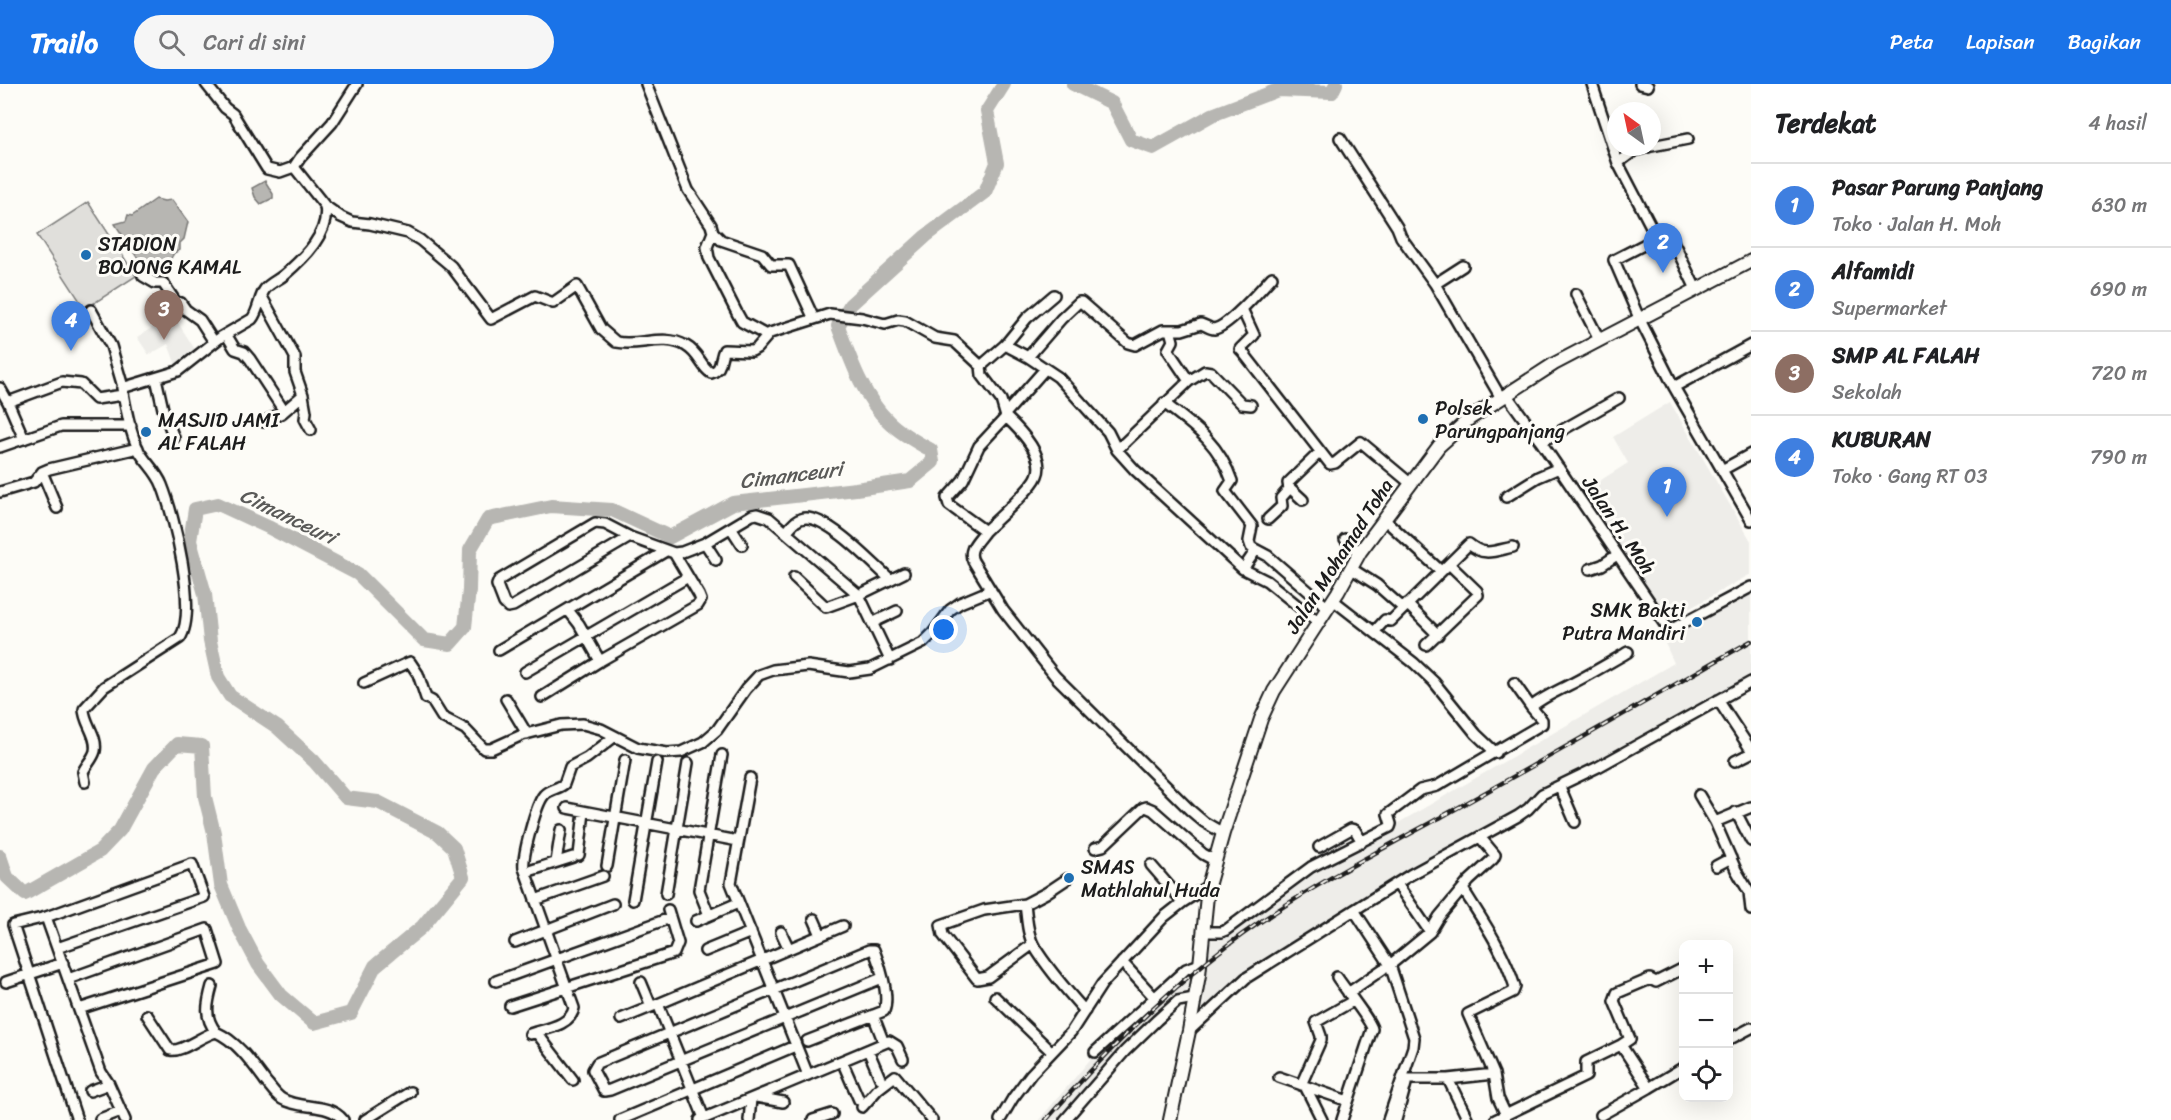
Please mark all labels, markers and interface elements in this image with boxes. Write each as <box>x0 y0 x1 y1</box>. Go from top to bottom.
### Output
search box <box>134 15 554 69</box>
text: Trailo <box>30 18 98 67</box>
text: Cari di sini <box>203 23 305 62</box>
text: Peta <box>1890 23 1933 61</box>
text: Lapisan <box>1966 23 2035 61</box>
text: Bagikan <box>2068 23 2141 61</box>
icon: search <box>155 26 188 59</box>
text: Terdekat <box>1775 100 1876 146</box>
north arrow <box>1607 102 1661 156</box>
text: 4 hasil <box>2088 106 2147 141</box>
text: Pasar Parung Panjang <box>1832 168 2043 207</box>
text: 1 <box>1790 188 1799 223</box>
text: 630 m <box>2091 188 2147 223</box>
text: Toko · Jalan H. Moh <box>1832 207 2001 242</box>
pin: 2 <box>1644 224 1682 273</box>
place label: STADION BOJONG KAMAL <box>98 227 242 285</box>
marker: STADION BOJONG KAMAL <box>79 248 93 262</box>
text: Alfamidi <box>1832 252 1914 291</box>
text: 2 <box>1789 272 1800 307</box>
text: 690 m <box>2090 272 2147 307</box>
pin: 3 <box>144 290 184 340</box>
text: Supermarket <box>1832 291 1947 326</box>
pin: 4 <box>52 302 90 351</box>
text: SMP AL FALAH <box>1832 336 1980 375</box>
text: 3 <box>1789 356 1800 391</box>
text: 720 m <box>2091 356 2147 391</box>
text: Sekolah <box>1832 375 1902 410</box>
place label: Polsek Parungpanjang <box>1435 391 1565 449</box>
place label: MASJID JAMI AL FALAH <box>157 403 280 461</box>
marker: Polsek Parungpanjang <box>1416 412 1430 426</box>
text: KUBURAN <box>1832 420 1931 459</box>
marker: MASJID JAMI AL FALAH <box>139 425 153 439</box>
text: 4 <box>1788 440 1801 475</box>
text: 790 m <box>2090 440 2147 475</box>
water label: Cimanceuri <box>737 449 849 500</box>
text: Toko · Gang RT 03 <box>1832 459 1987 494</box>
street label: Jalan H. Moh <box>1572 468 1665 582</box>
pin: 1 <box>1648 468 1686 517</box>
street label: Jalan Mohamad Toha <box>1275 471 1403 642</box>
water label: Cimanceuri <box>233 476 346 558</box>
place label: SMK Bakti Putra Mandiri <box>1562 593 1686 651</box>
your location <box>929 615 958 644</box>
marker: SMK Bakti Putra Mandiri <box>1690 615 1704 629</box>
place label: SMAS Mathlahul Huda <box>1081 850 1221 908</box>
marker: SMAS Mathlahul Huda <box>1062 871 1076 885</box>
map controls <box>1679 940 1733 1102</box>
button: + <box>1679 940 1733 994</box>
button: − <box>1679 994 1733 1048</box>
button: locate <box>1679 1048 1733 1102</box>

